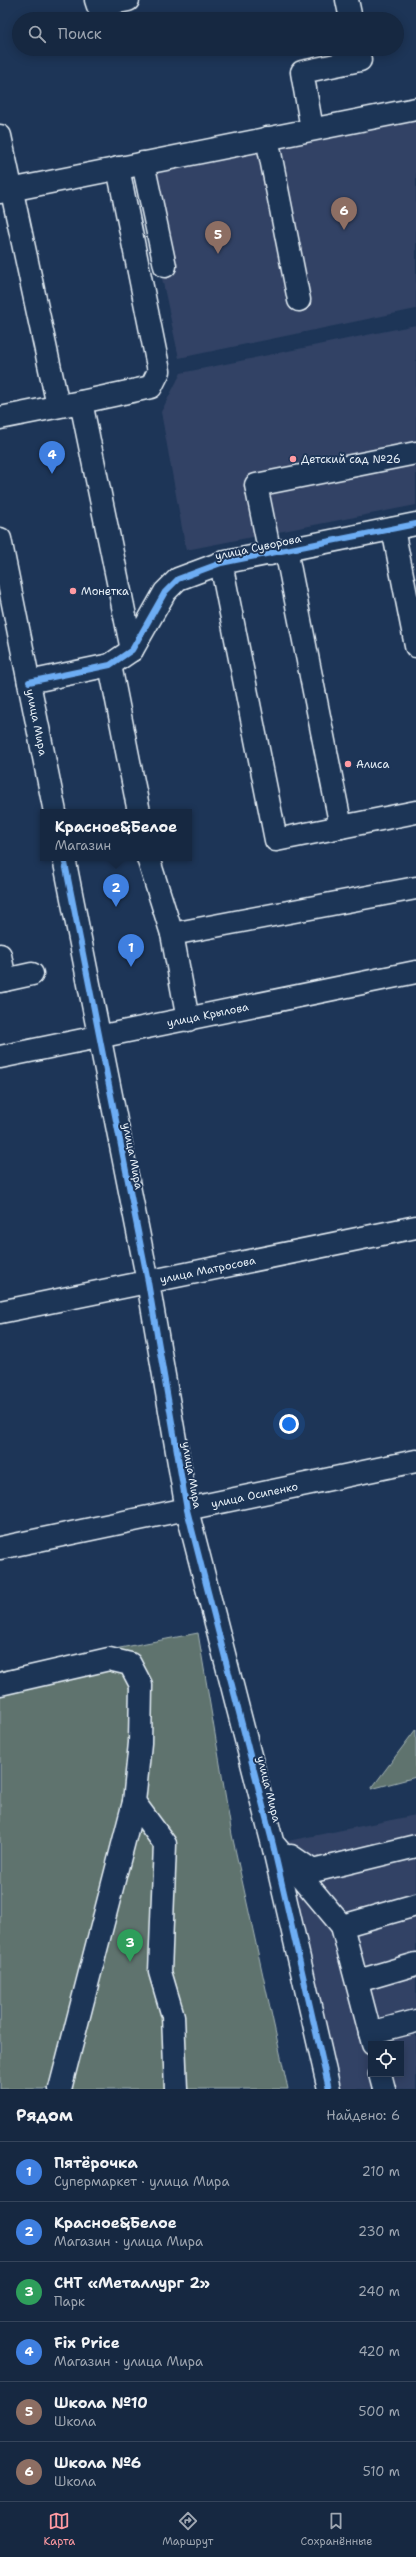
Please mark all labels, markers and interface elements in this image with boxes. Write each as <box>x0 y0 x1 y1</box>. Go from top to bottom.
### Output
search box <box>12 12 404 56</box>
icon: search <box>26 23 48 45</box>
text: Поиск <box>58 24 102 44</box>
pin: 6 <box>331 197 357 230</box>
pin: 5 <box>205 221 231 254</box>
pin: 4 <box>39 441 65 474</box>
place label: Детский сад №26 <box>301 452 401 467</box>
marker: Детский сад №26 <box>288 454 298 464</box>
street label: улица Суворова <box>214 531 303 564</box>
place label: Монетка <box>81 584 129 599</box>
marker: Монетка <box>68 586 78 596</box>
street label: улица Мира <box>22 688 51 757</box>
place label: Алиса <box>356 757 389 772</box>
marker: Алиса <box>343 759 353 769</box>
popup <box>40 809 192 861</box>
text: Красное&Белое <box>55 817 177 837</box>
text: Магазин <box>55 837 111 854</box>
pin: 2 <box>103 874 129 907</box>
pin: 1 <box>118 934 144 967</box>
street label: улица Крылова <box>166 999 250 1031</box>
street label: улица Мира <box>119 1121 146 1191</box>
street label: улица Матросова <box>159 1253 257 1287</box>
your location <box>279 1414 299 1434</box>
street label: улица Мира <box>178 1440 205 1510</box>
street label: улица Осипенко <box>210 1479 300 1512</box>
street label: улица Мира <box>253 1754 284 1824</box>
pin: 3 <box>117 1929 143 1962</box>
map controls <box>368 2041 404 2077</box>
button: locate <box>368 2041 404 2077</box>
text: Рядом <box>16 2104 73 2126</box>
text: Найдено: 6 <box>326 2107 400 2124</box>
text: Пятёрочка <box>54 2153 138 2173</box>
text: 1 <box>26 2163 32 2180</box>
text: 210 m <box>362 2163 400 2180</box>
text: Супермаркет · улица Мира <box>54 2173 229 2190</box>
text: Красное&Белое <box>54 2213 177 2233</box>
text: 2 <box>24 2223 34 2240</box>
text: 230 m <box>358 2223 400 2240</box>
text: Магазин · улица Мира <box>54 2233 203 2250</box>
text: СНТ «Металлург 2» <box>54 2273 210 2293</box>
text: 3 <box>24 2283 34 2300</box>
text: 240 m <box>358 2283 400 2300</box>
text: Парк <box>54 2293 85 2310</box>
text: Fix Price <box>54 2333 120 2353</box>
text: 4 <box>24 2343 34 2360</box>
text: 420 m <box>358 2343 400 2360</box>
text: Магазин · улица Мира <box>54 2353 203 2370</box>
text: Школа №10 <box>54 2393 148 2413</box>
text: 5 <box>25 2403 33 2420</box>
text: 500 m <box>358 2403 400 2420</box>
text: Школа <box>54 2413 96 2430</box>
text: Школа №6 <box>54 2453 141 2473</box>
text: 6 <box>24 2463 34 2480</box>
text: 510 m <box>363 2463 400 2480</box>
text: Школа <box>54 2473 96 2490</box>
tab: Карта <box>44 2510 75 2549</box>
tab: Маршрут <box>162 2510 213 2549</box>
tab: Сохранённые <box>301 2510 372 2549</box>

